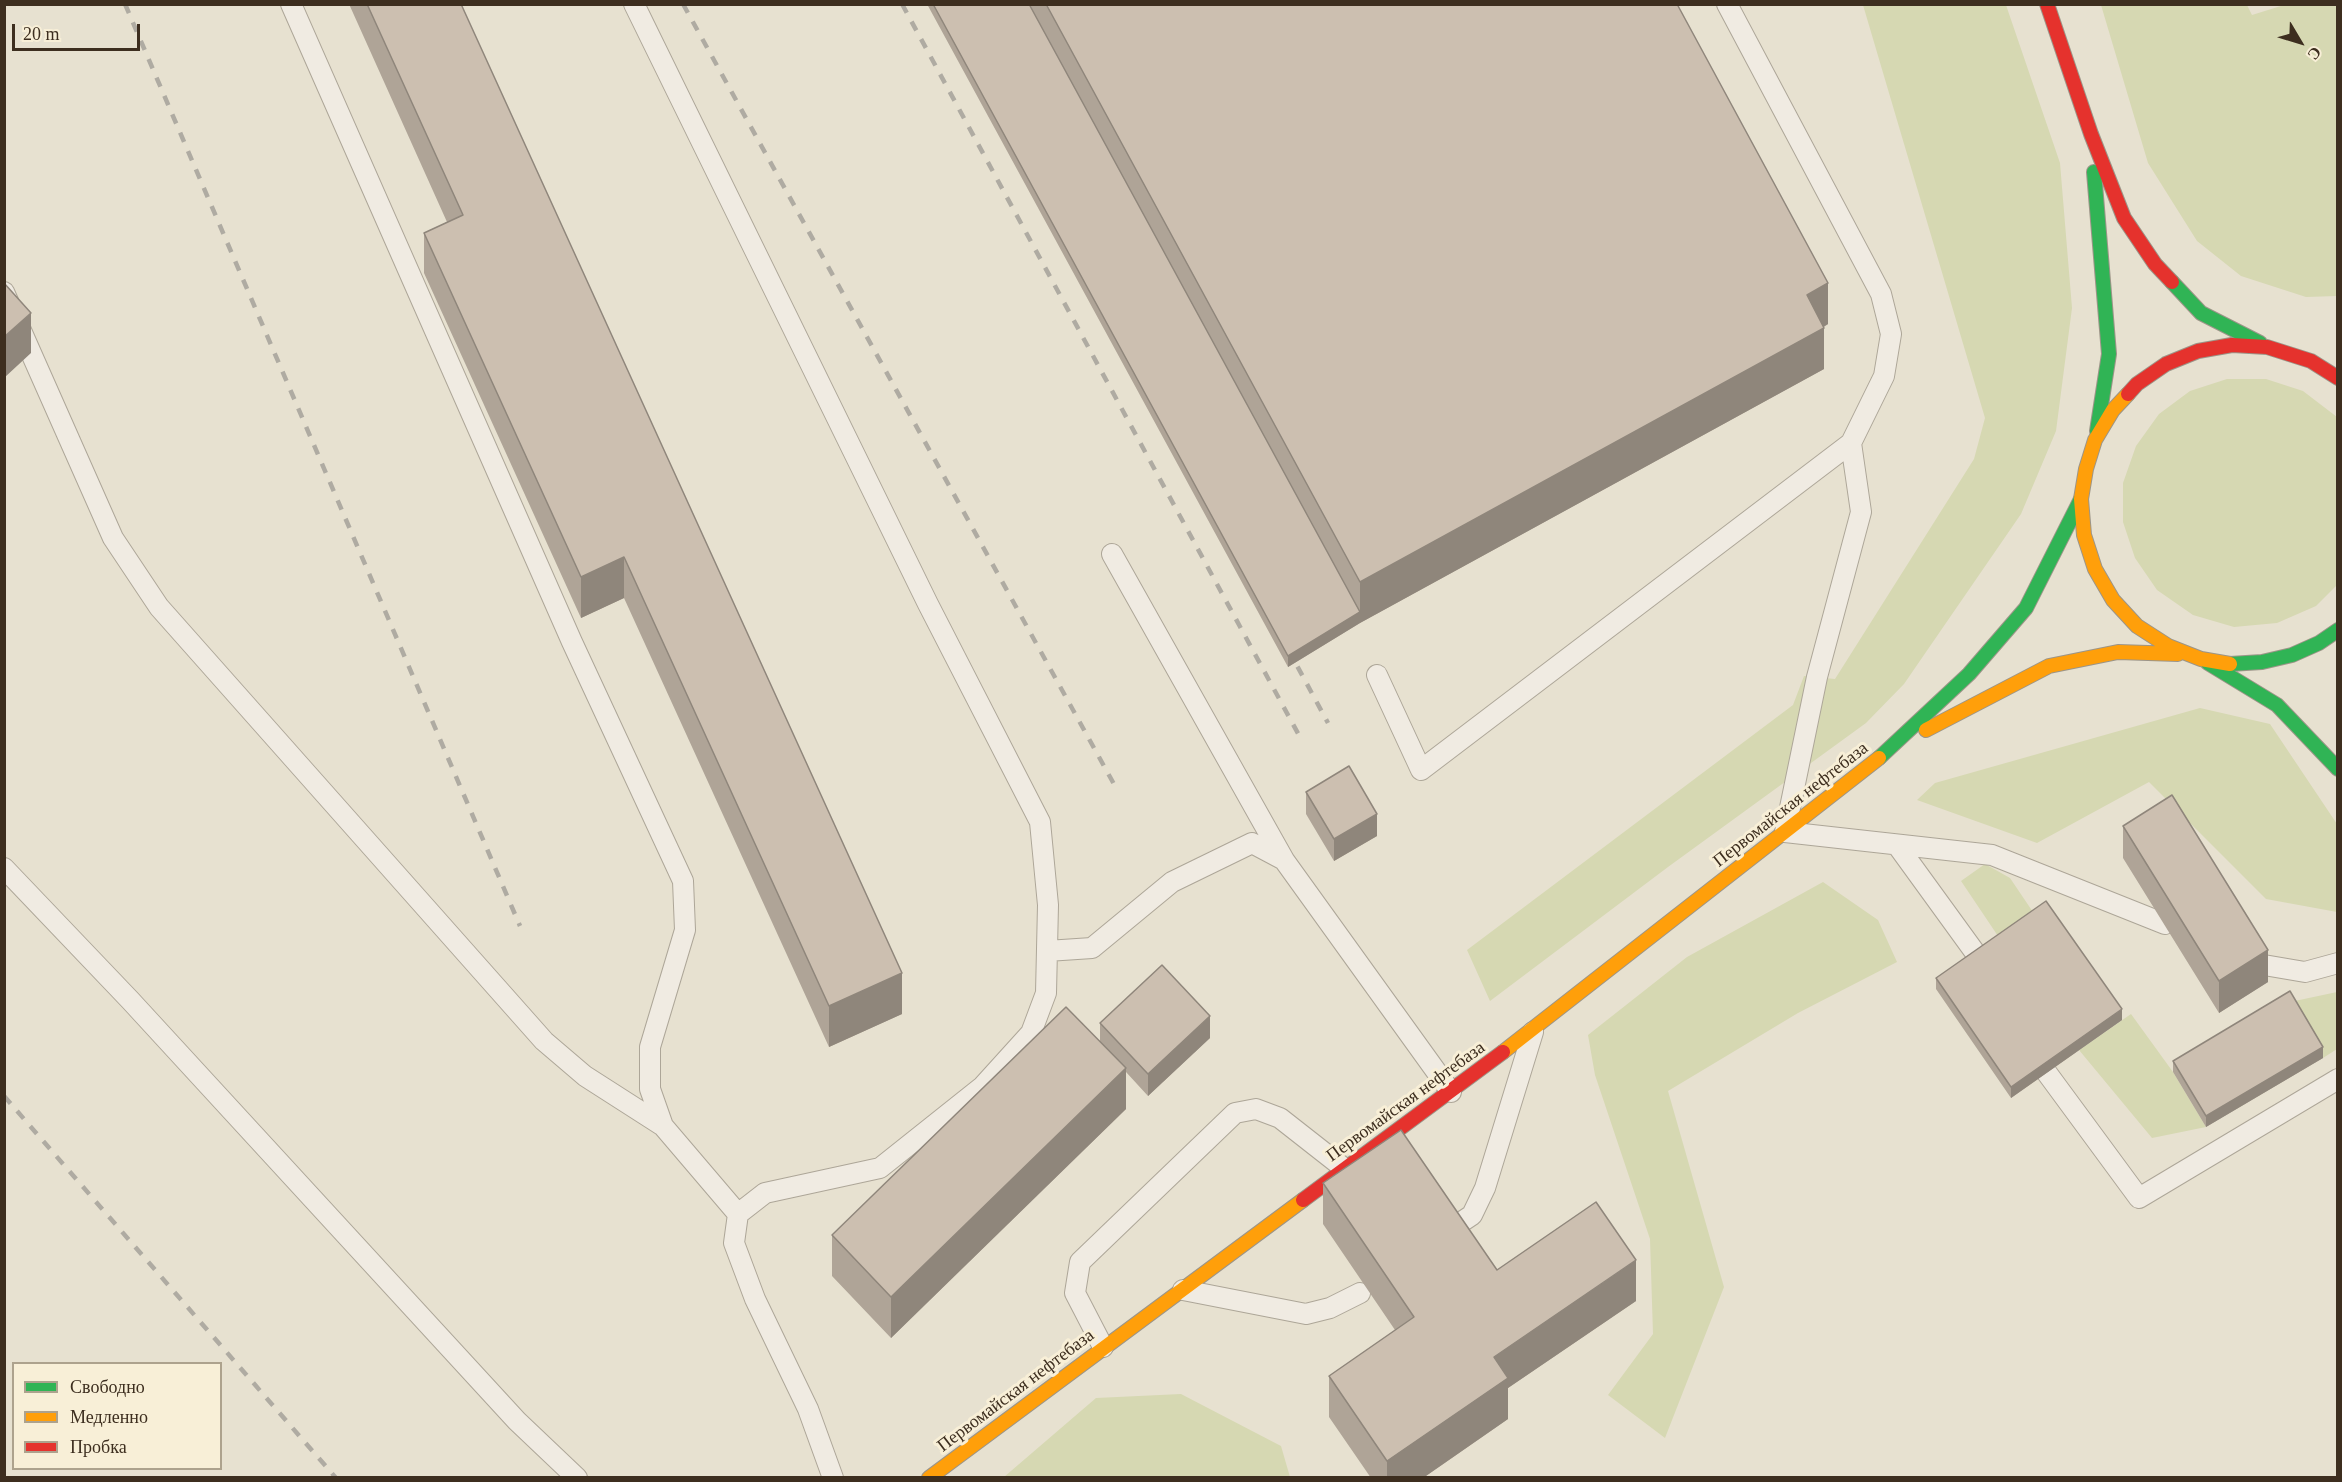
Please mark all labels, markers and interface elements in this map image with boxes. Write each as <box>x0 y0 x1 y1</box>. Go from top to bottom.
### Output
scale bar <box>15 12 142 50</box>
north arrow <box>2270 12 2330 72</box>
text: 20 m <box>23 24 60 44</box>
text: С <box>2304 44 2325 63</box>
street label: Первомайская нефтебаза <box>1709 738 1873 872</box>
street label: Первомайская нефтебаза <box>1322 1037 1490 1167</box>
street label: Первомайская нефтебаза <box>933 1325 1099 1457</box>
legend <box>12 1362 222 1470</box>
text: Свободно <box>70 1377 145 1397</box>
text: Медленно <box>70 1407 148 1427</box>
text: Пробка <box>70 1437 127 1457</box>

